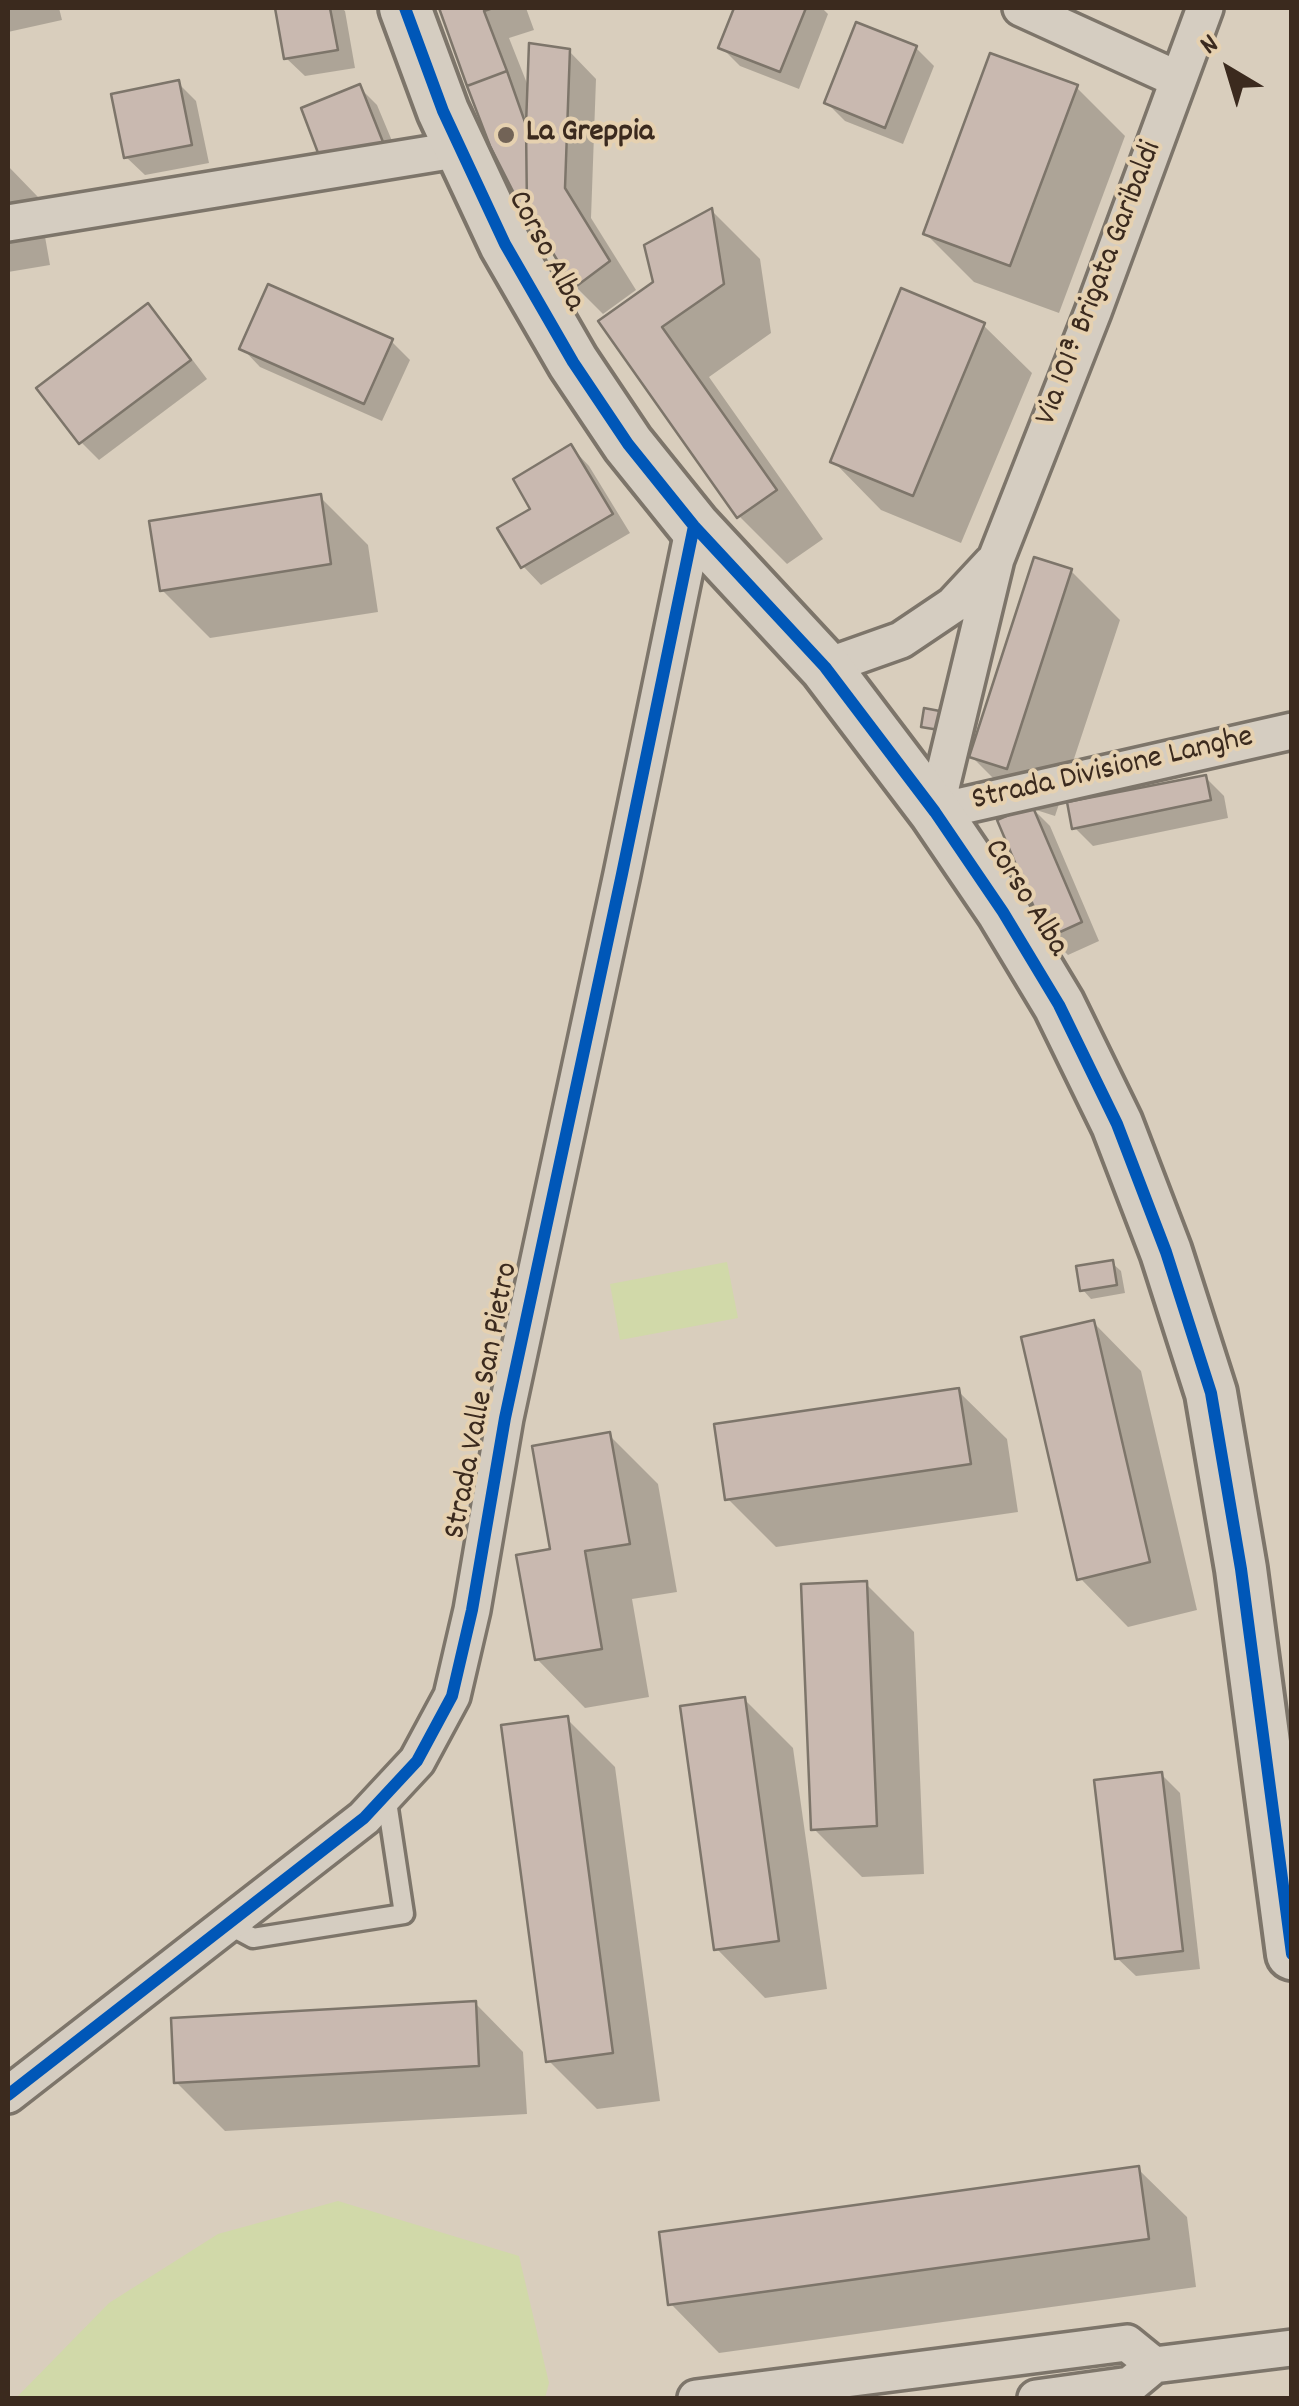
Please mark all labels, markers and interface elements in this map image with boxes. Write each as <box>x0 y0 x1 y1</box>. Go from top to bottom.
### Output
north arrow <box>1179 20 1279 120</box>
text: N <box>1193 26 1228 66</box>
place label: La Greppia <box>526 116 654 154</box>
marker: La Greppia <box>495 124 517 146</box>
street label: Via 101ª Brigata Garibaldi <box>1029 137 1173 431</box>
street label: Corso Alba <box>496 185 592 319</box>
street label: Strada Divisione Langhe <box>969 720 1257 822</box>
street label: Corso Alba <box>973 833 1075 965</box>
street label: Strada Valle San Pietro <box>438 1260 530 1542</box>

